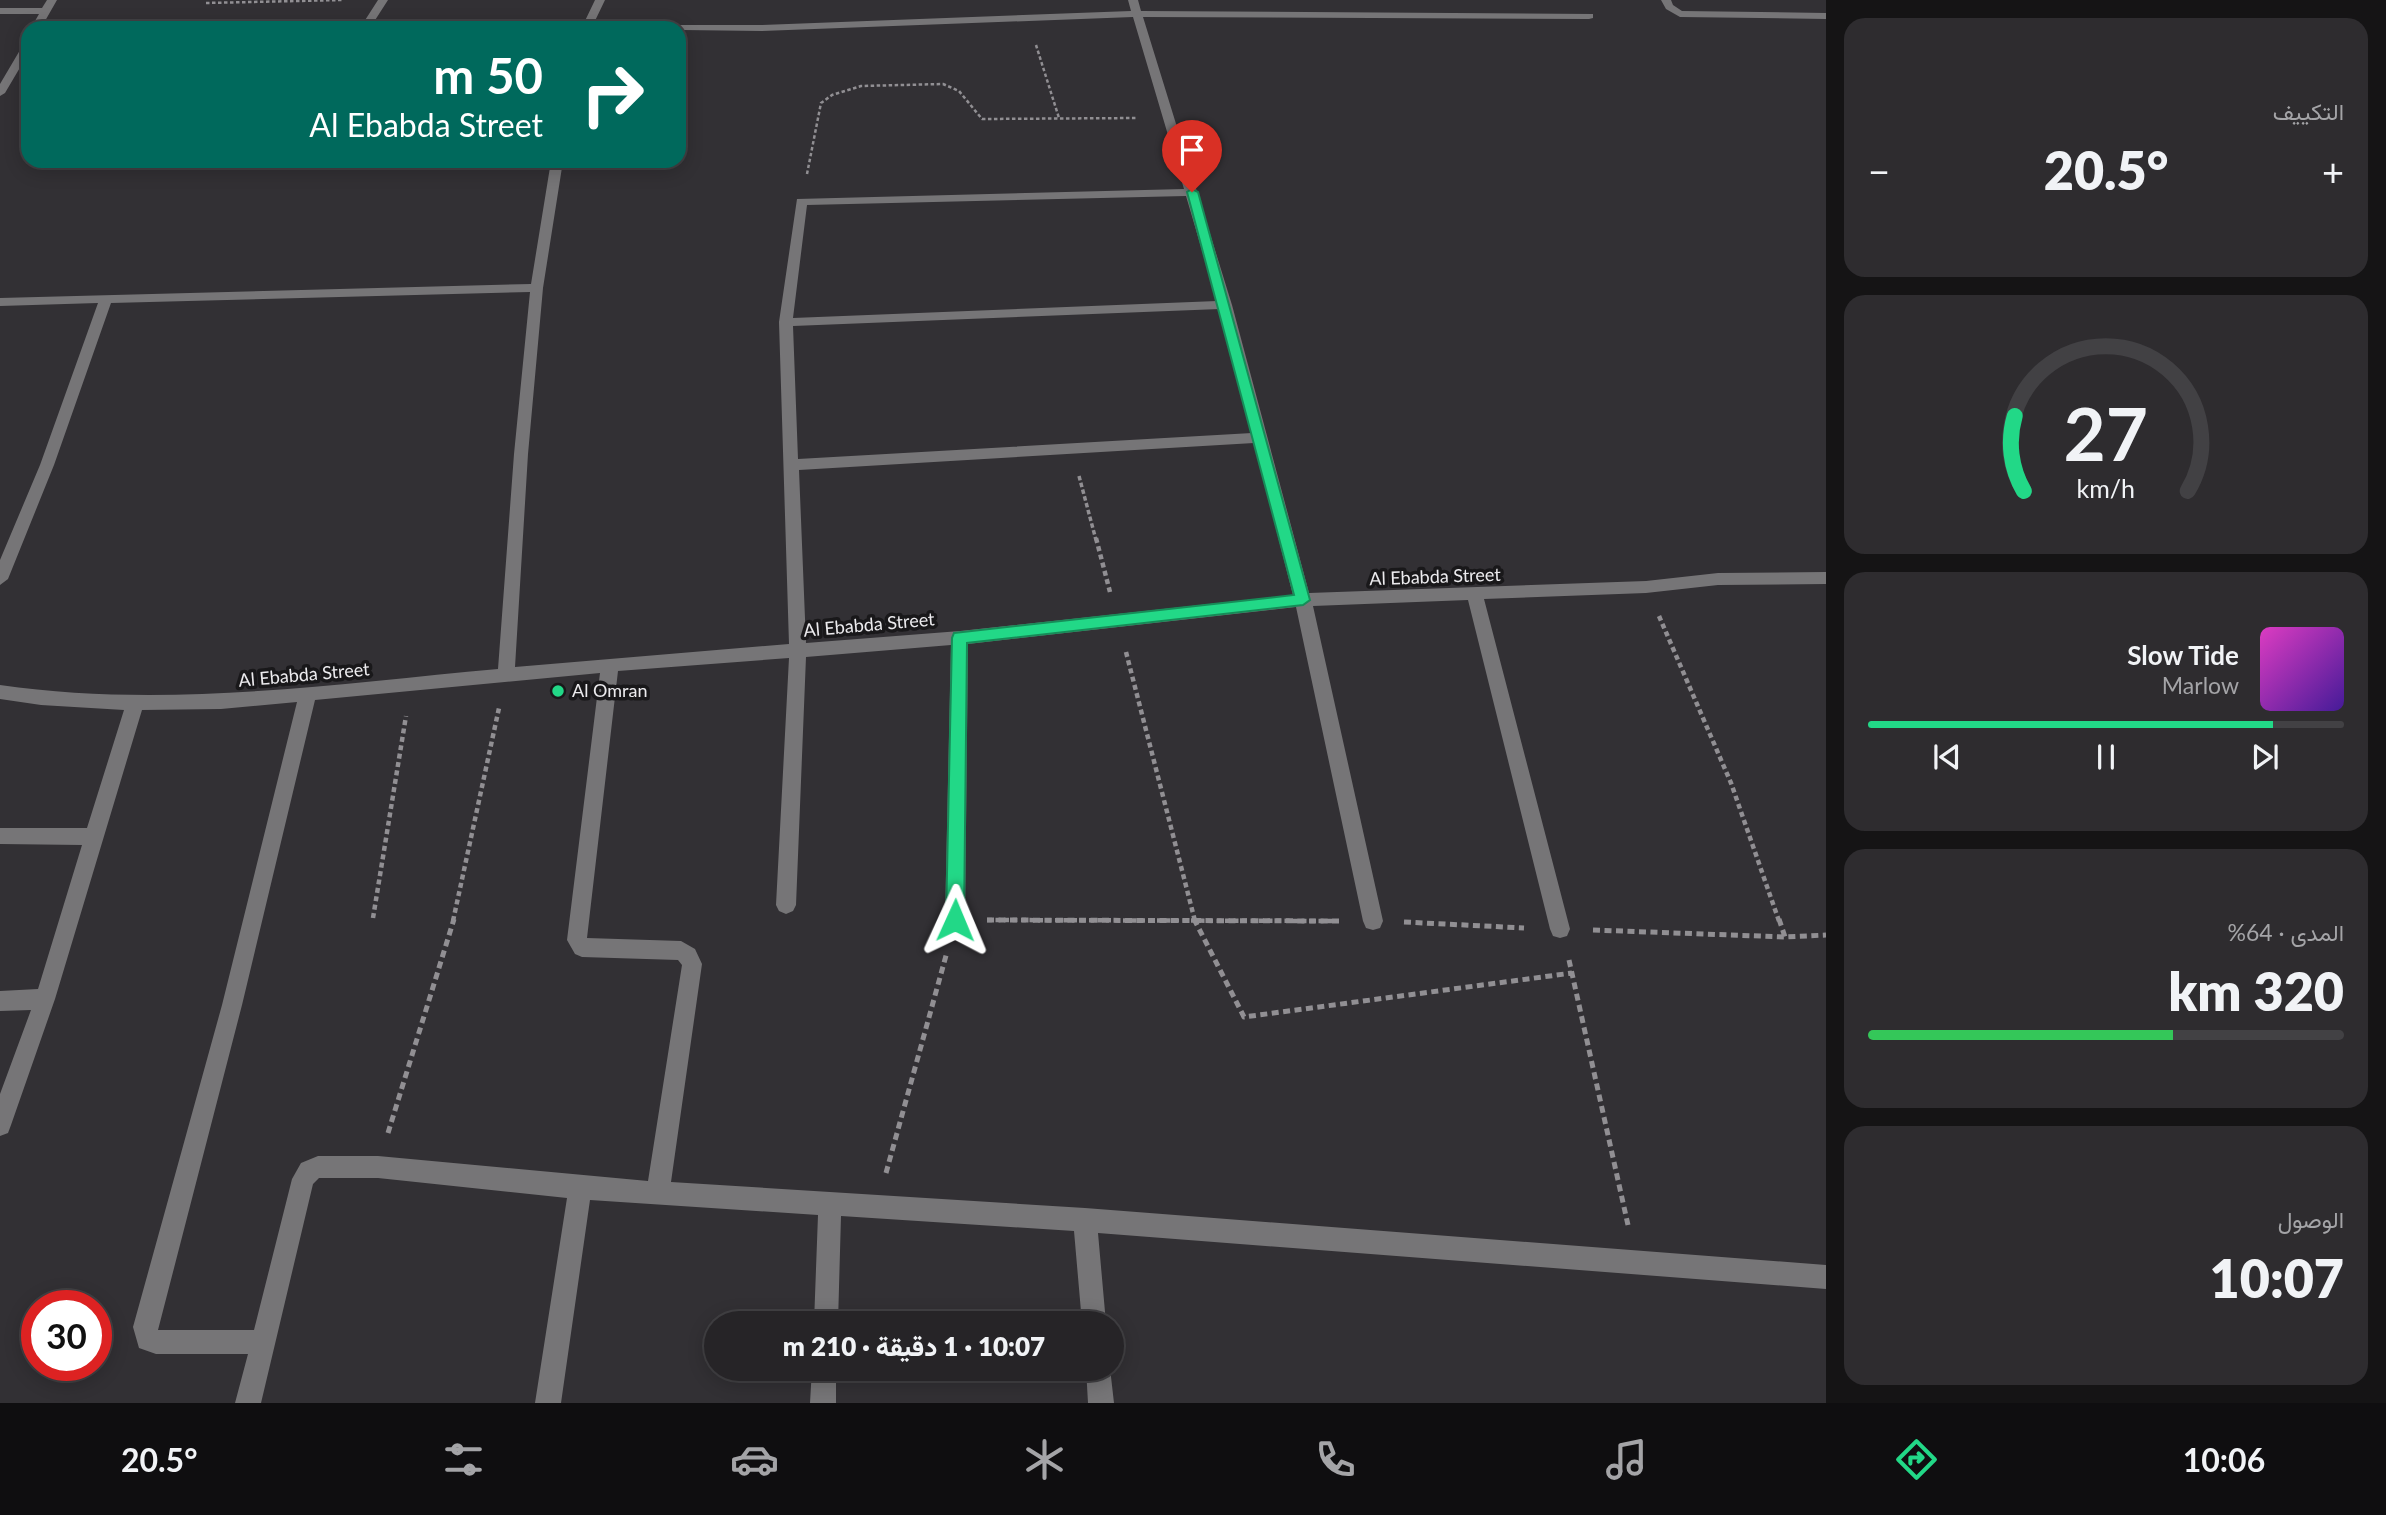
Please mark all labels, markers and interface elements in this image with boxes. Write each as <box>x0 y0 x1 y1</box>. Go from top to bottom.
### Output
text: 50 m <box>433 46 543 104</box>
icon: right <box>567 49 658 140</box>
text: التكييف <box>2273 97 2344 125</box>
text: Al Ebabda Street <box>309 105 543 144</box>
pin <box>1162 120 1222 192</box>
icon: arrive <box>1173 131 1211 169</box>
text: 20.5° <box>2044 139 2168 201</box>
text: − <box>1868 148 1890 194</box>
text: + <box>2322 148 2344 194</box>
text: 27 <box>2064 389 2148 477</box>
text: km/h <box>2077 472 2135 502</box>
street label: Al Ebabda Street <box>1369 563 1502 589</box>
street label: Al Ebabda Street <box>802 607 936 641</box>
text: Slow Tide <box>2127 639 2239 671</box>
street label: Al Ebabda Street <box>237 657 371 691</box>
text: Marlow <box>2162 671 2239 699</box>
place label: Al Omran <box>572 679 647 701</box>
marker: Al Omran <box>550 683 566 699</box>
icon: previous <box>1928 738 1966 776</box>
icon: pause <box>2087 738 2125 776</box>
icon: next <box>2246 738 2284 776</box>
position arrow <box>918 883 992 957</box>
text: المدى · 64% <box>2228 918 2344 946</box>
text: 320 km <box>2168 960 2344 1022</box>
text: الوصول <box>2278 1205 2344 1233</box>
text: 10:07 <box>2210 1247 2344 1309</box>
speed limit sign: 30 <box>21 1290 112 1381</box>
text: 10:07 · 1 دقيقة · 210 m <box>783 1330 1045 1362</box>
icon: filters <box>439 1435 488 1484</box>
icon: car <box>730 1435 779 1484</box>
icon: climate <box>1020 1435 1069 1484</box>
icon: phone <box>1311 1435 1360 1484</box>
icon: music <box>1602 1435 1651 1484</box>
icon: directions <box>1892 1435 1941 1484</box>
text: 20.5° <box>121 1440 197 1479</box>
text: 10:06 <box>2183 1440 2265 1479</box>

